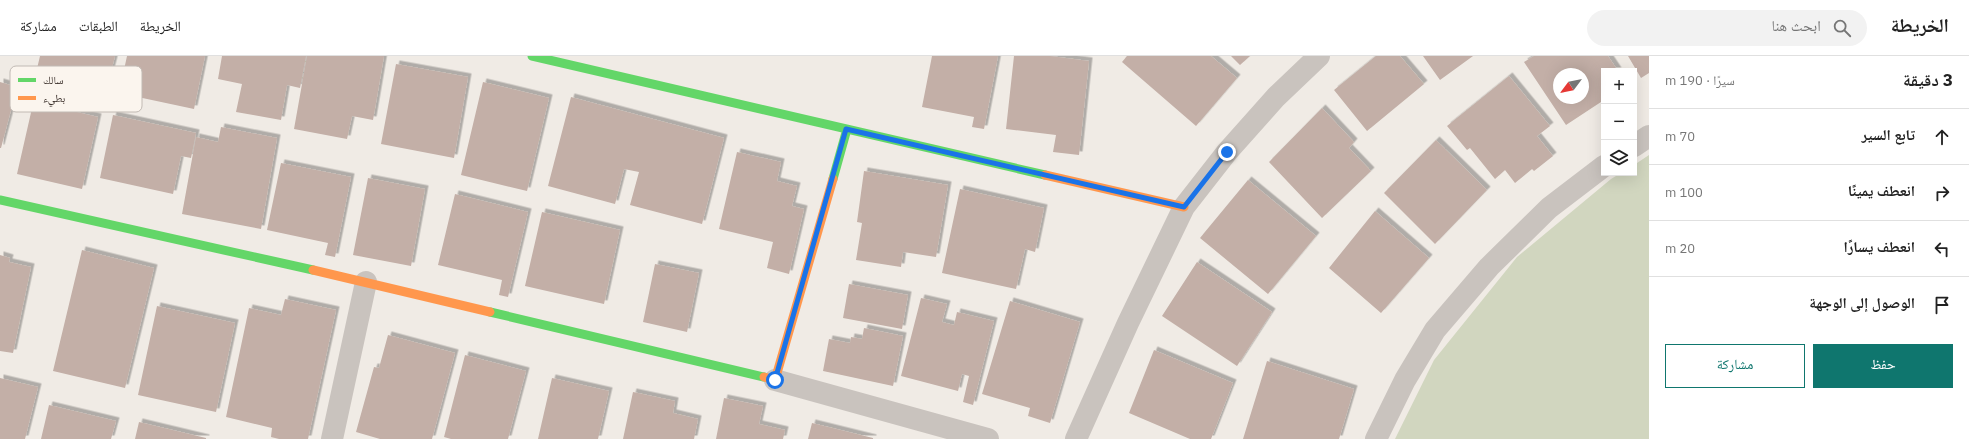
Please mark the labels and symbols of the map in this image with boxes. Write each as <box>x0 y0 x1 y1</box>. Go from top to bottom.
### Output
legend <box>10 66 142 112</box>
north arrow <box>1553 68 1589 104</box>
text: سالك <box>43 73 63 87</box>
text: بطيء <box>43 91 65 107</box>
route end <box>1218 143 1236 161</box>
route start <box>766 371 784 389</box>

